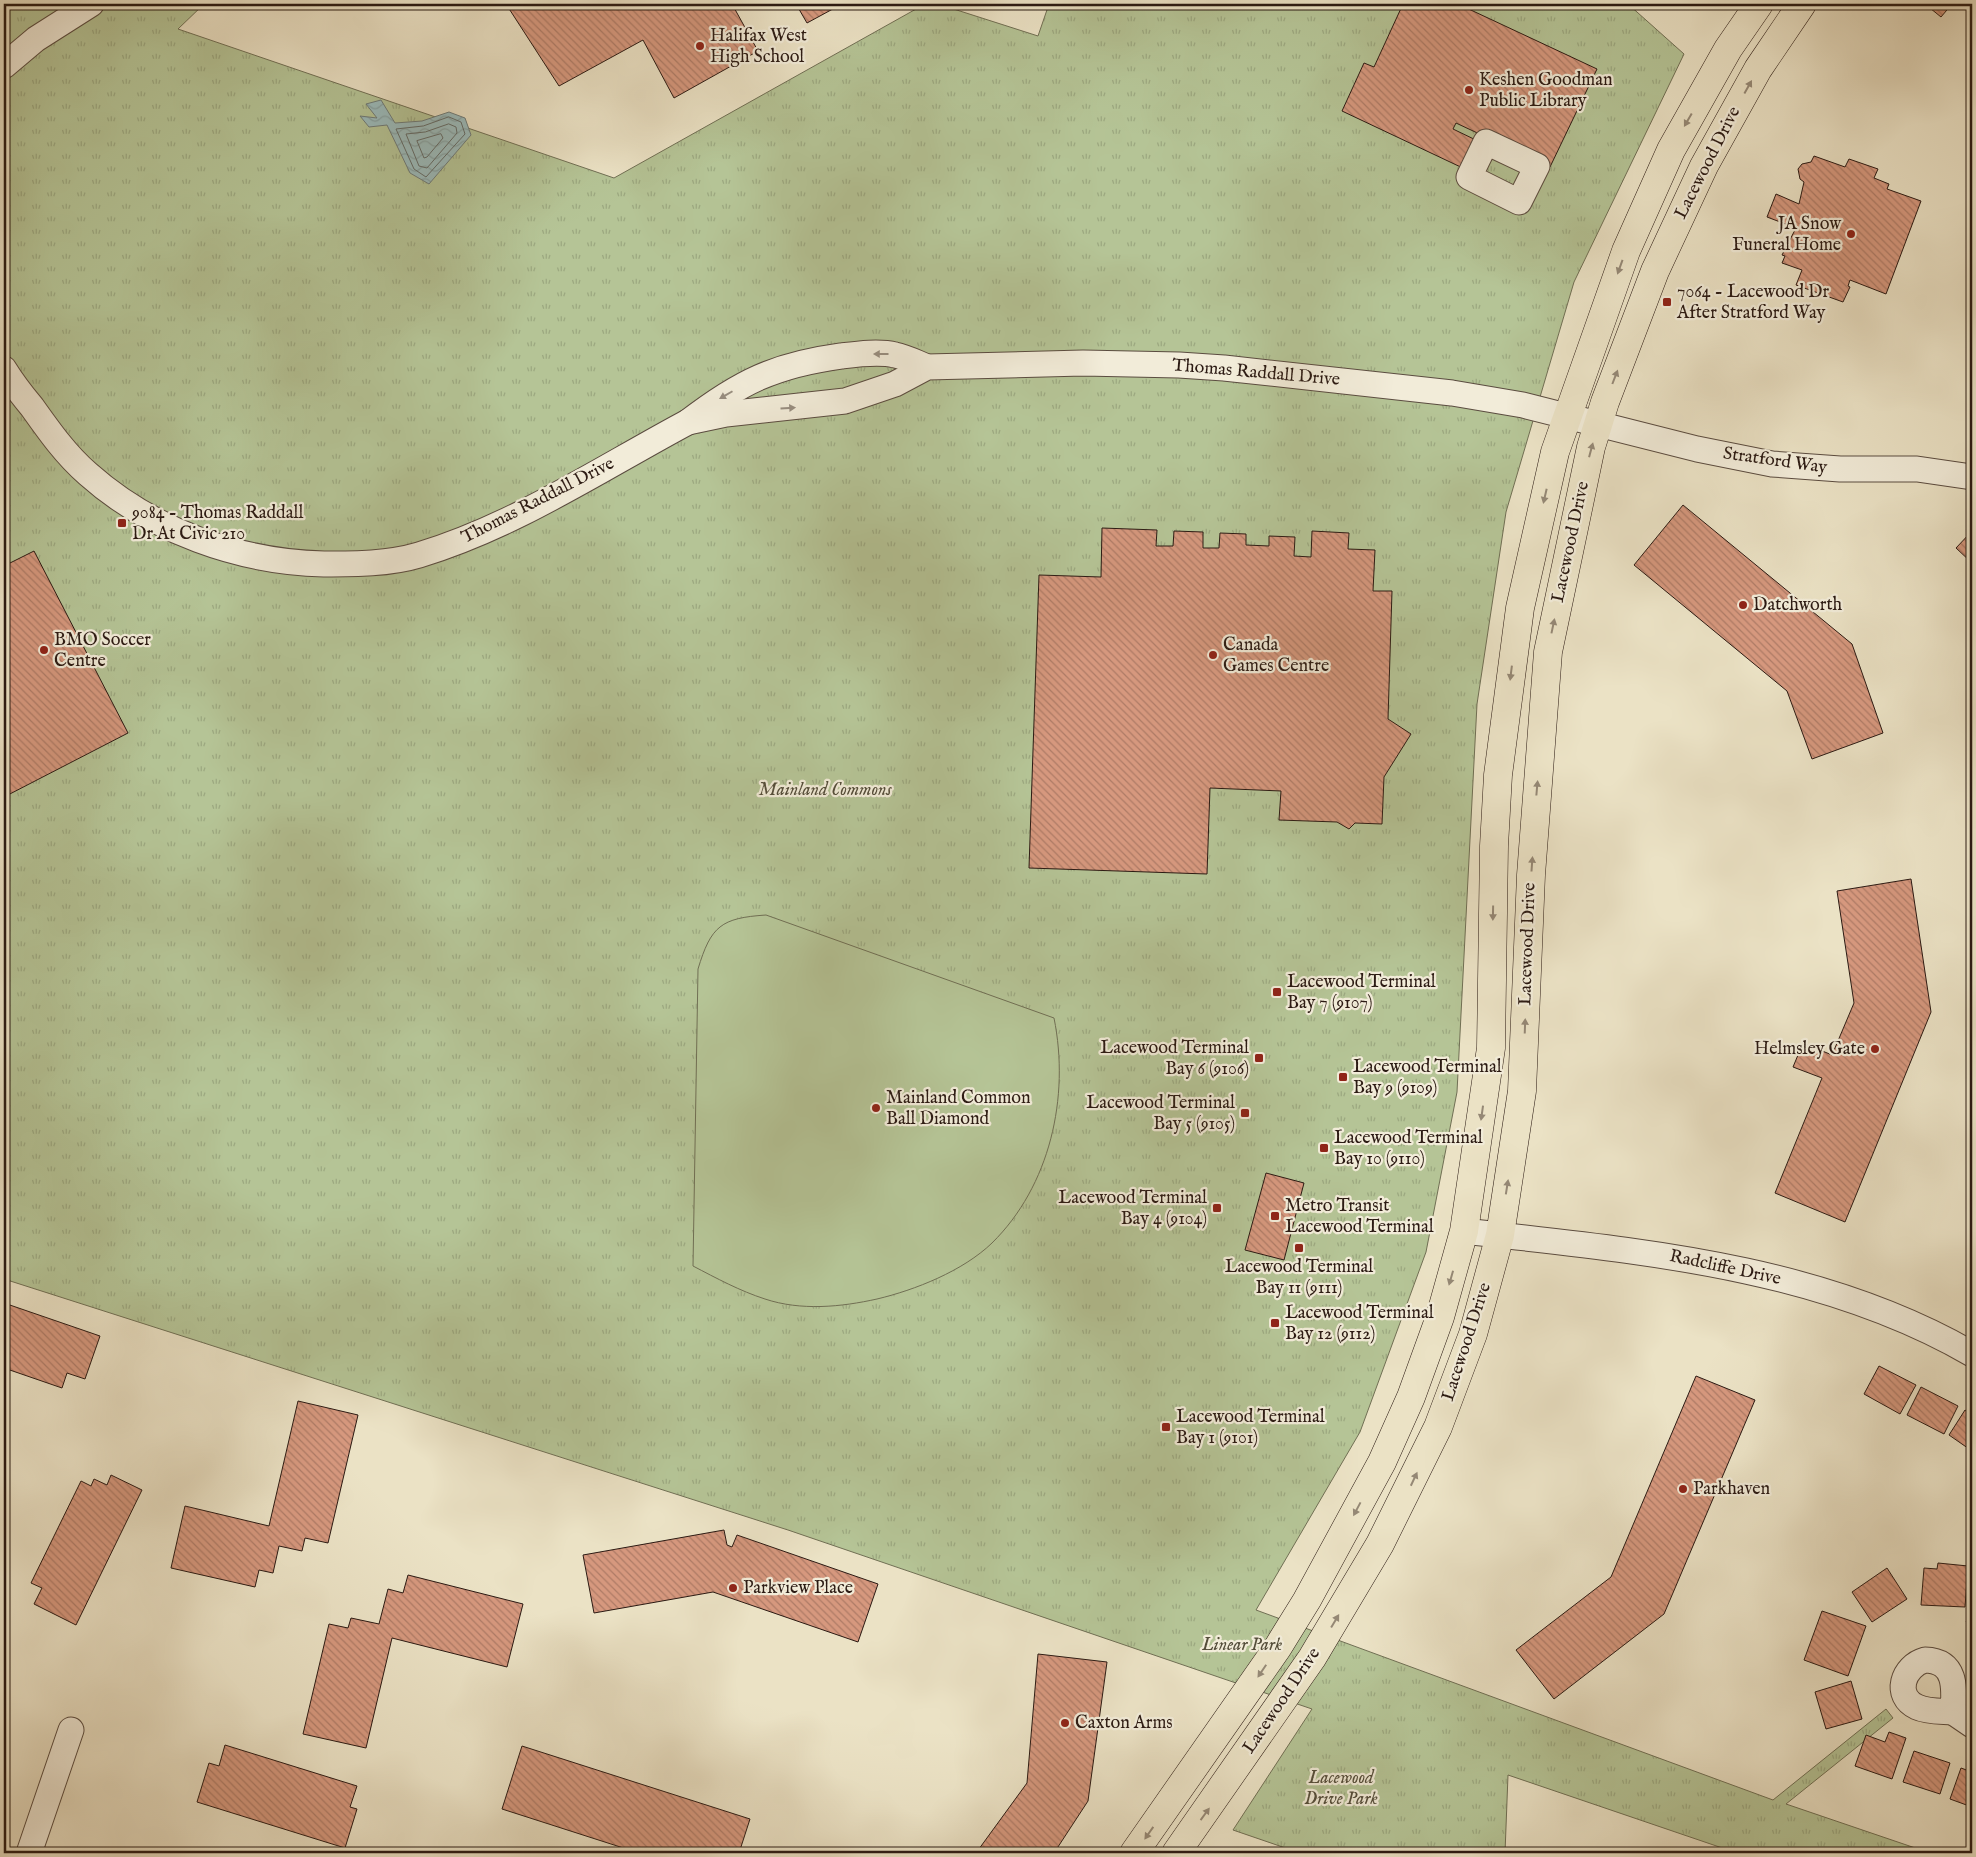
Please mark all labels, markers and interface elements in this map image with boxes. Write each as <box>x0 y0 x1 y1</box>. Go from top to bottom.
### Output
place label: Halifax West High School <box>710 25 807 69</box>
marker: Halifax West High School <box>694 40 706 52</box>
place label: Keshen Goodman Public Library <box>1479 69 1613 113</box>
one-way arrow <box>1744 79 1752 94</box>
marker: Keshen Goodman Public Library <box>1463 84 1475 96</box>
street label: Lacewood Drive <box>1670 103 1746 223</box>
one-way arrow <box>1684 113 1692 128</box>
place label: JA Snow Funeral Home <box>1732 213 1842 257</box>
marker: JA Snow Funeral Home <box>1845 228 1857 240</box>
one-way arrow <box>1616 260 1623 275</box>
place label: 7064 - Lacewood Dr After Stratford Way <box>1676 281 1830 325</box>
marker: 7064 - Lacewood Dr After Stratford Way <box>1661 296 1673 308</box>
one-way arrow <box>872 350 888 358</box>
street label: Thomas Raddall Drive <box>1171 354 1341 392</box>
one-way arrow <box>1611 370 1619 384</box>
one-way arrow <box>719 390 732 399</box>
one-way arrow <box>780 404 796 412</box>
street label: Stratford Way <box>1722 442 1829 480</box>
one-way arrow <box>1587 443 1595 458</box>
street label: Thomas Raddall Drive <box>458 453 618 549</box>
street label: Lacewood Drive <box>1547 479 1595 605</box>
one-way arrow <box>1541 489 1549 504</box>
place label: 9084 - Thomas Raddall Dr At Civic 210 <box>131 502 303 546</box>
marker: 9084 - Thomas Raddall Dr At Civic 210 <box>116 517 128 529</box>
place label: Datchworth <box>1753 594 1843 617</box>
marker: Datchworth <box>1737 599 1749 611</box>
one-way arrow <box>1550 618 1558 634</box>
place label: BMO Soccer Centre <box>54 629 151 673</box>
place label: Canada Games Centre <box>1223 634 1329 678</box>
marker: BMO Soccer Centre <box>38 644 50 656</box>
marker: Canada Games Centre <box>1207 649 1219 661</box>
one-way arrow <box>1507 665 1515 681</box>
park label: Mainland Commons <box>758 779 892 802</box>
one-way arrow <box>1534 779 1542 795</box>
one-way arrow <box>1528 855 1536 871</box>
street label: Lacewood Drive <box>1514 882 1542 1006</box>
one-way arrow <box>1489 905 1497 921</box>
place label: Lacewood Terminal Bay 7 (9107) <box>1287 971 1436 1015</box>
marker: Lacewood Terminal Bay 7 (9107) <box>1271 986 1283 998</box>
one-way arrow <box>1521 1018 1529 1034</box>
place label: Lacewood Terminal Bay 6 (9106) <box>1100 1037 1249 1081</box>
place label: Helmsley Gate <box>1754 1038 1865 1061</box>
marker: Helmsley Gate <box>1869 1043 1881 1055</box>
marker: Lacewood Terminal Bay 6 (9106) <box>1253 1052 1265 1064</box>
place label: Lacewood Terminal Bay 9 (9109) <box>1353 1056 1502 1100</box>
marker: Lacewood Terminal Bay 9 (9109) <box>1337 1071 1349 1083</box>
place label: Mainland Common Ball Diamond <box>886 1087 1031 1131</box>
place label: Lacewood Terminal Bay 5 (9105) <box>1086 1092 1235 1136</box>
marker: Mainland Common Ball Diamond <box>870 1102 882 1114</box>
one-way arrow <box>1477 1105 1485 1121</box>
marker: Lacewood Terminal Bay 5 (9105) <box>1239 1107 1251 1119</box>
place label: Lacewood Terminal Bay 10 (9110) <box>1334 1127 1483 1171</box>
marker: Lacewood Terminal Bay 10 (9110) <box>1318 1142 1330 1154</box>
one-way arrow <box>1504 1179 1512 1195</box>
place label: Lacewood Terminal Bay 4 (9104) <box>1058 1187 1207 1231</box>
place label: Metro Transit Lacewood Terminal <box>1285 1195 1434 1239</box>
marker: Lacewood Terminal Bay 4 (9104) <box>1211 1202 1223 1214</box>
marker: Metro Transit Lacewood Terminal <box>1269 1210 1281 1222</box>
marker: Lacewood Terminal Bay 11 (9111) <box>1293 1242 1305 1254</box>
street label: Radcliffe Drive <box>1667 1245 1783 1291</box>
place label: Lacewood Terminal Bay 11 (9111) <box>1225 1256 1373 1300</box>
one-way arrow <box>1446 1271 1454 1286</box>
street label: Lacewood Drive <box>1437 1280 1497 1404</box>
place label: Lacewood Terminal Bay 12 (9112) <box>1285 1302 1434 1346</box>
marker: Lacewood Terminal Bay 12 (9112) <box>1269 1317 1281 1329</box>
place label: Lacewood Terminal Bay 1 (9101) <box>1176 1406 1325 1450</box>
marker: Lacewood Terminal Bay 1 (9101) <box>1160 1421 1172 1433</box>
one-way arrow <box>1410 1472 1418 1486</box>
place label: Parkhaven <box>1693 1478 1771 1501</box>
marker: Parkhaven <box>1677 1483 1689 1495</box>
one-way arrow <box>1353 1502 1361 1516</box>
place label: Parkview Place <box>743 1577 853 1600</box>
marker: Parkview Place <box>727 1582 739 1594</box>
one-way arrow <box>1330 1614 1339 1627</box>
park label: Linear Park <box>1201 1634 1282 1657</box>
street label: Lacewood Drive <box>1238 1644 1326 1758</box>
one-way arrow <box>1257 1664 1267 1677</box>
place label: Caxton Arms <box>1075 1712 1173 1735</box>
marker: Caxton Arms <box>1059 1717 1071 1729</box>
park label: Lacewood Drive Park <box>1304 1767 1378 1811</box>
one-way arrow <box>1200 1807 1210 1821</box>
one-way arrow <box>1144 1826 1154 1840</box>

